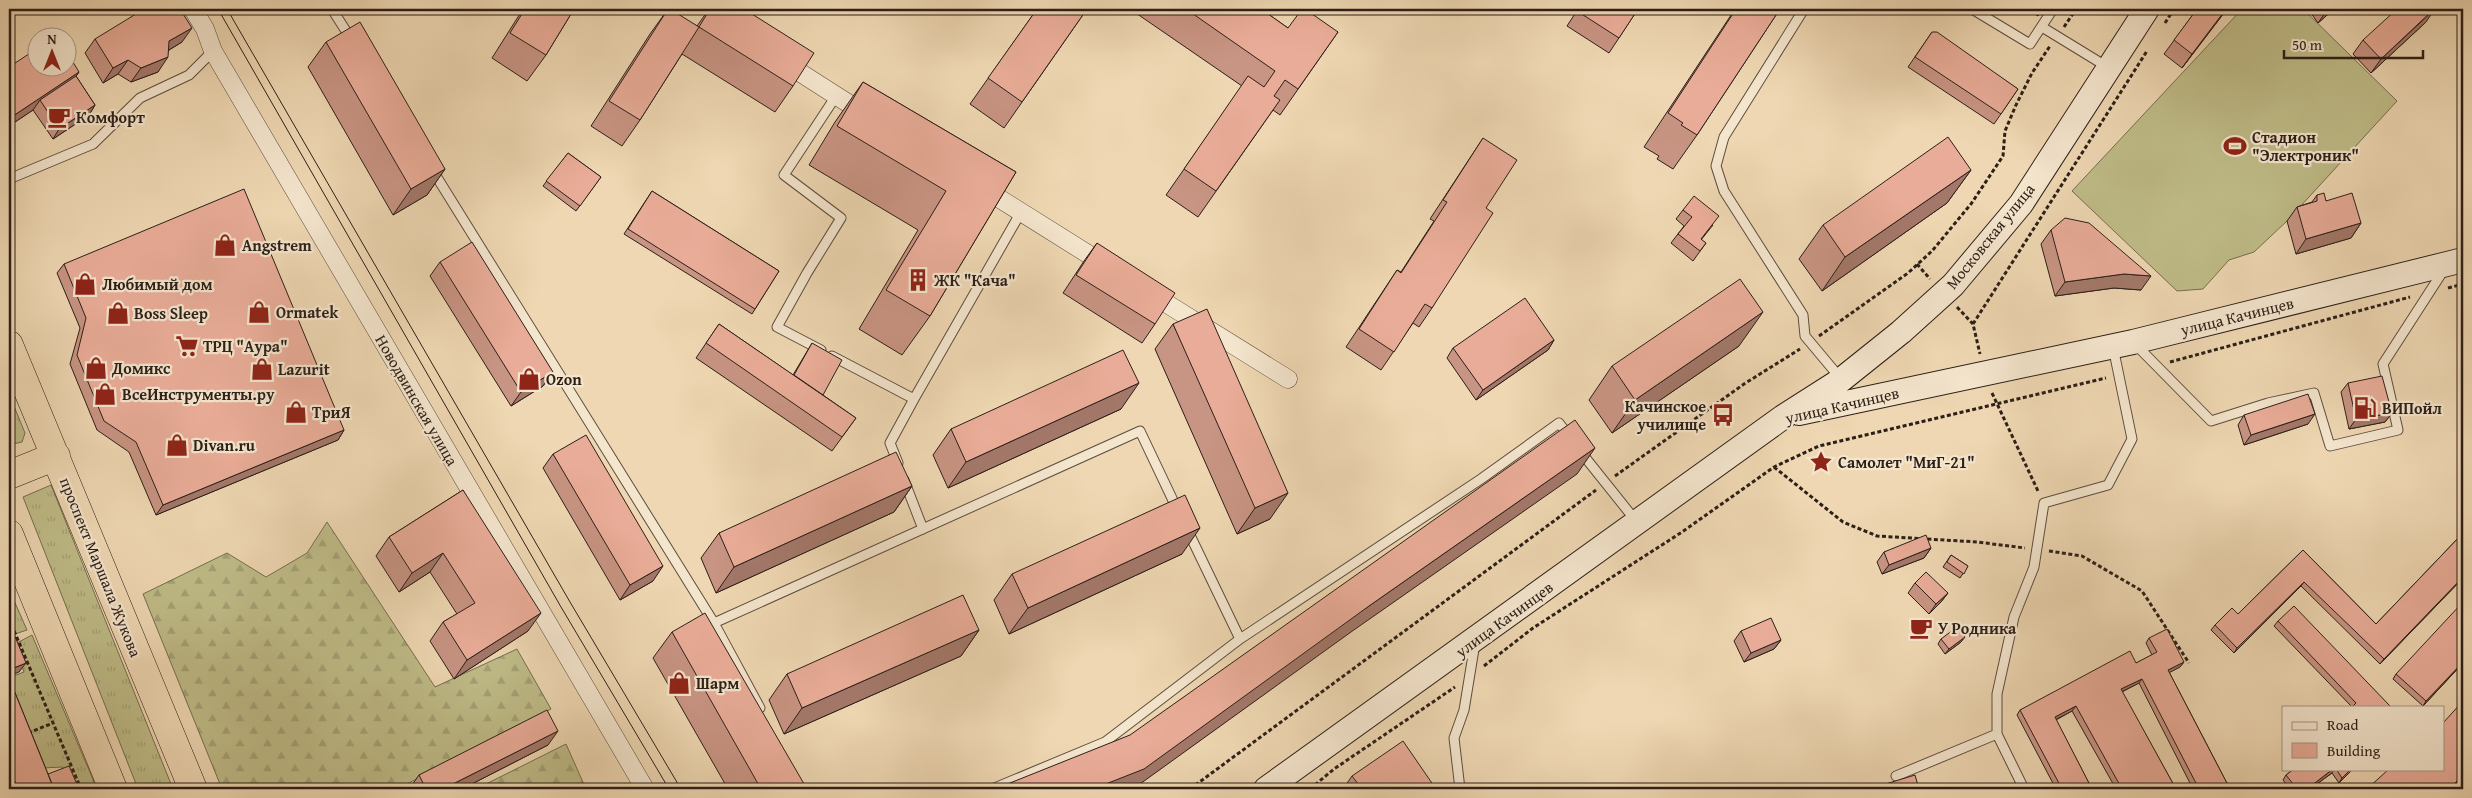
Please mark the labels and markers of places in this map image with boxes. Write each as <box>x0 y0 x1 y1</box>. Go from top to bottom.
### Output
cafe icon: Комфорт <box>46 104 72 130</box>
place label: Комфорт <box>76 105 145 129</box>
place label: Стадион "Электроник" <box>2252 125 2359 167</box>
sports icon: Стадион "Электроник" <box>2222 133 2248 159</box>
shop icon: Angstrem <box>212 232 238 258</box>
place label: Angstrem <box>242 233 312 257</box>
building icon: ЖК "Кача" <box>905 267 931 293</box>
place label: ЖК "Кача" <box>933 268 1016 292</box>
shop icon: Любимый дом <box>72 271 98 297</box>
place label: Любимый дом <box>102 272 213 296</box>
shop icon: Ormatek <box>246 299 272 325</box>
shop icon: Boss Sleep <box>105 300 131 326</box>
place label: Ormatek <box>276 300 339 324</box>
place label: Boss Sleep <box>134 301 208 325</box>
supermarket icon: ТРЦ "Аура" <box>174 333 200 359</box>
place label: ТРЦ "Аура" <box>203 334 288 358</box>
shop icon: Домикс <box>83 355 109 381</box>
place label: Домикс <box>111 356 171 380</box>
shop icon: Lazurit <box>249 356 275 382</box>
place label: Lazurit <box>278 357 330 381</box>
shop icon: Ozon <box>516 366 542 392</box>
place label: Ozon <box>546 367 582 391</box>
shop icon: ВсеИнструменты.ру <box>92 381 118 407</box>
place label: ВсеИнструменты.ру <box>122 382 275 406</box>
place label: Качинское училище <box>1625 394 1706 436</box>
fuel station icon: ВИПойл <box>2352 395 2378 421</box>
place label: ВИПойл <box>2382 396 2442 420</box>
shop icon: ТриЯ <box>283 399 309 425</box>
place label: ТриЯ <box>312 400 351 424</box>
bus stop icon: Качинское училище <box>1710 402 1736 428</box>
shop icon: Divan.ru <box>164 432 190 458</box>
place label: Divan.ru <box>193 433 256 457</box>
place icon: Самолет "МиГ-21" <box>1808 449 1834 475</box>
place label: Самолет "МиГ-21" <box>1838 450 1975 474</box>
cafe icon: У Родника <box>1908 615 1934 641</box>
place label: У Родника <box>1938 616 2017 640</box>
shop icon: Шарм <box>666 670 692 696</box>
place label: Шарм <box>696 671 739 695</box>

